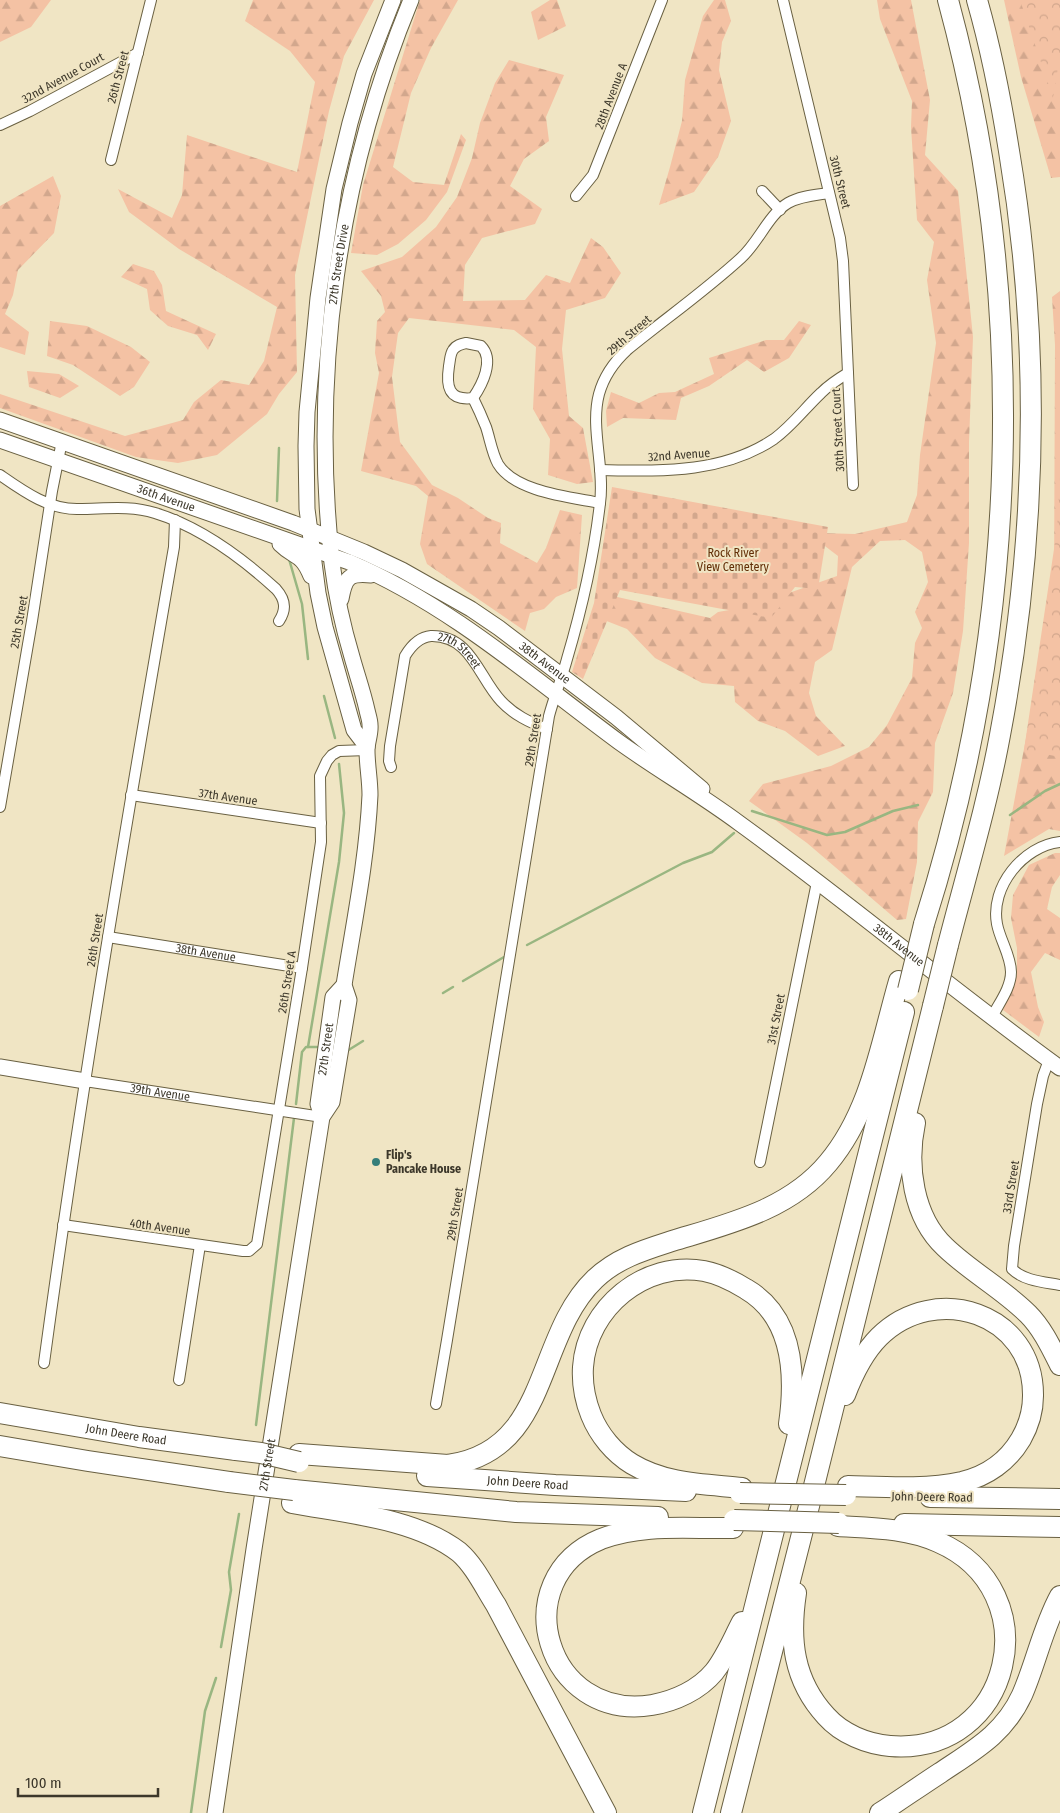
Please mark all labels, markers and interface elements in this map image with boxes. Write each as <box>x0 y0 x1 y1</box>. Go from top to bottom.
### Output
street label: 26th Street <box>104 49 132 105</box>
street label: 32nd Avenue Court <box>20 50 107 106</box>
street label: 28th Avenue A <box>592 60 630 131</box>
street label: 30th Street <box>827 154 853 210</box>
street label: 27th Street Drive <box>326 223 352 305</box>
street label: 29th Street <box>604 312 654 358</box>
street label: 30th Street Court <box>829 388 847 472</box>
street label: 32nd Avenue <box>647 446 711 464</box>
street label: 36th Avenue <box>135 481 197 515</box>
park label: Rock River View Cemetery <box>697 546 770 574</box>
street label: 25th Street <box>7 594 31 649</box>
street label: 27th Street <box>437 629 484 671</box>
street label: 38th Avenue <box>516 639 573 687</box>
street label: 29th Street <box>522 712 544 768</box>
street label: 37th Avenue <box>198 786 258 808</box>
street label: 26th Street <box>84 912 106 968</box>
street label: 38th Avenue <box>871 921 927 969</box>
street label: 38th Avenue <box>175 941 237 964</box>
street label: 26th Street A <box>275 949 299 1014</box>
street label: 31st Street <box>764 992 788 1045</box>
street label: 27th Street <box>315 1022 336 1076</box>
street label: 39th Avenue <box>129 1081 191 1104</box>
place label: Flip's Pancake House <box>386 1148 461 1176</box>
marker: Flip's Pancake House <box>370 1156 382 1168</box>
street label: 33rd Street <box>1000 1159 1022 1214</box>
street label: 29th Street <box>444 1186 466 1242</box>
street label: 40th Avenue <box>129 1216 191 1238</box>
street label: John Deere Road <box>85 1421 167 1448</box>
street label: 27th Street <box>256 1438 278 1492</box>
street label: John Deere Road <box>487 1473 569 1493</box>
street label: John Deere Road <box>891 1489 973 1505</box>
scale bar <box>18 1766 158 1798</box>
text: 100 m <box>25 1774 62 1792</box>

